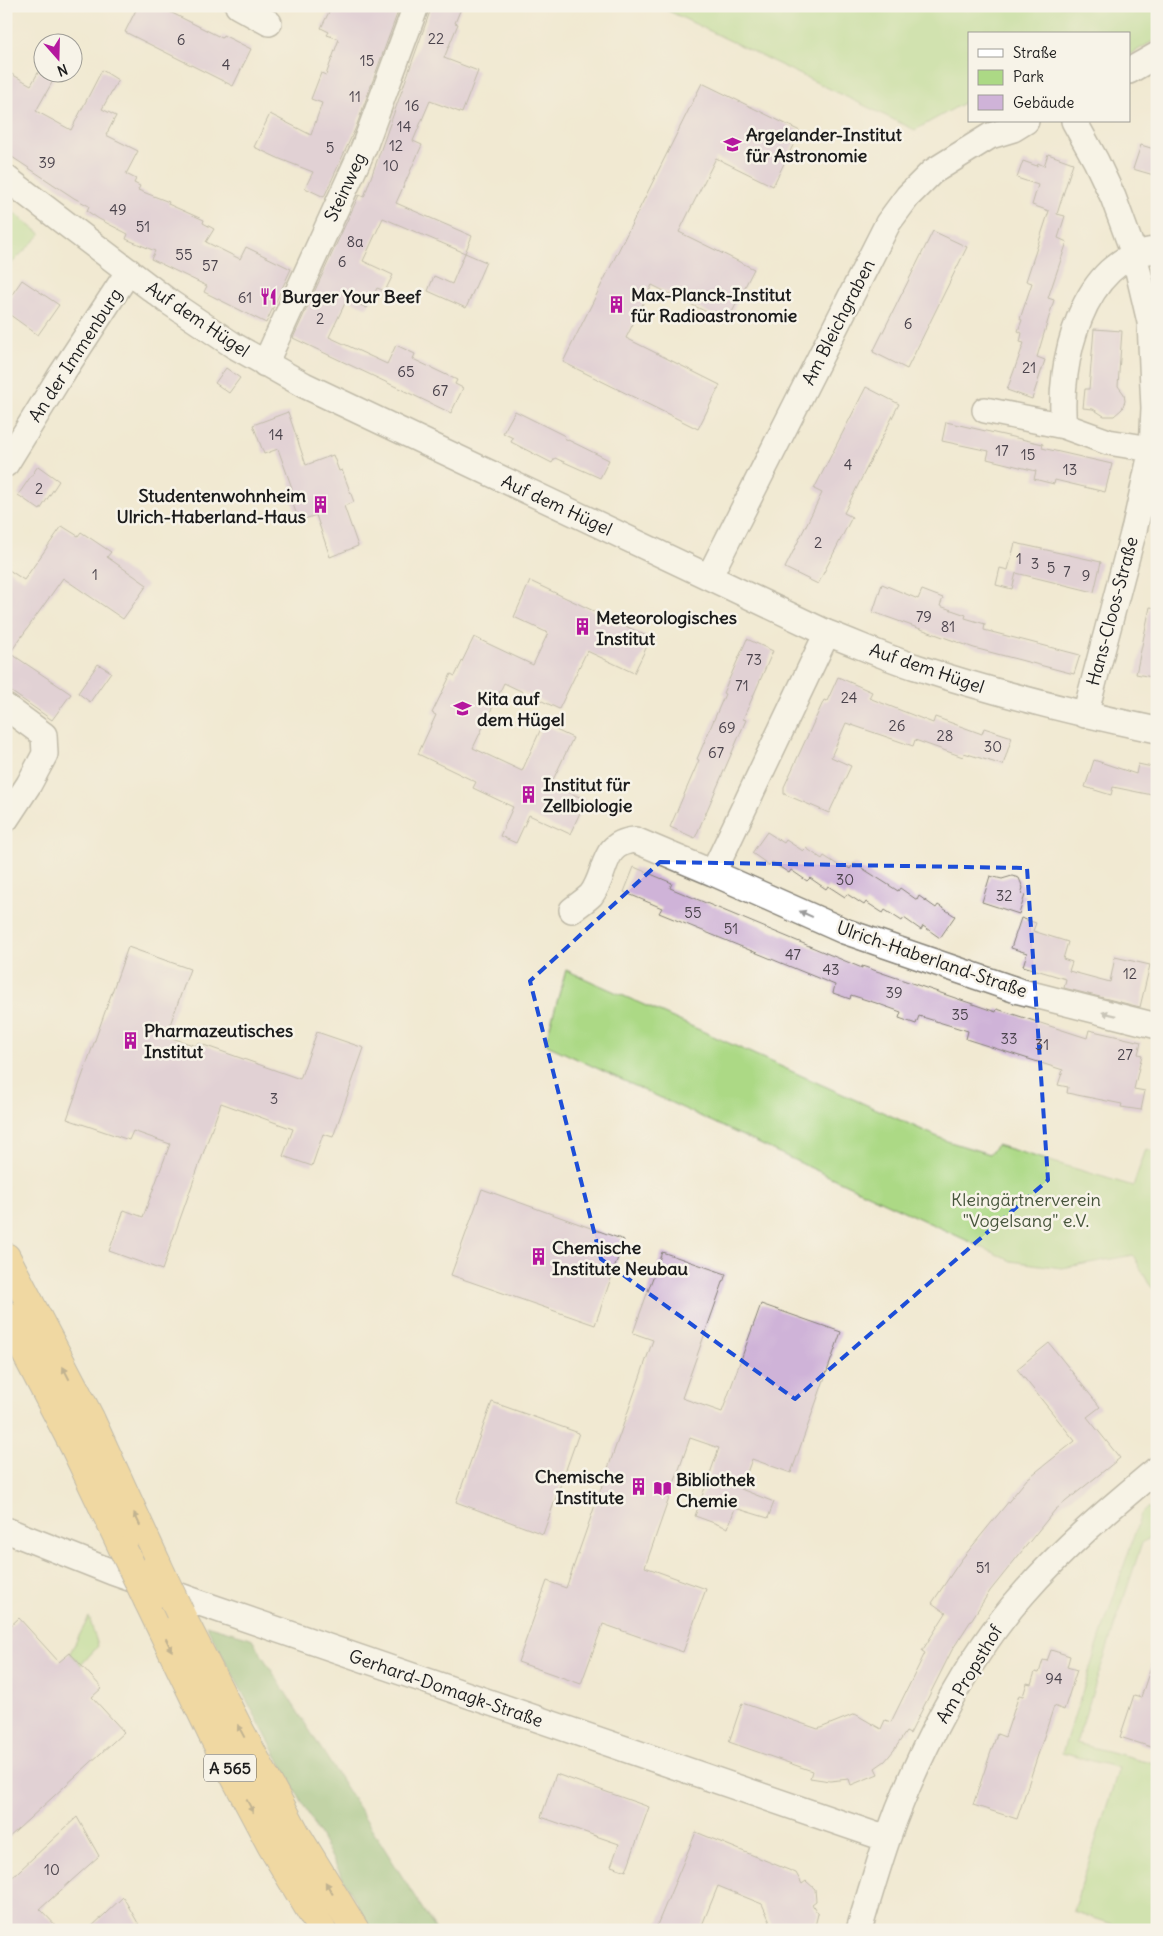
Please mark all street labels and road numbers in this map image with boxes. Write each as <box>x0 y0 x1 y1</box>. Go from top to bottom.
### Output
street label: Steinweg <box>319 149 371 225</box>
street label: Am Bleichgraben <box>796 255 880 389</box>
street label: Auf dem Hügel <box>142 276 254 362</box>
street label: An der Immenburg <box>23 284 127 426</box>
street label: Auf dem Hügel <box>498 469 616 541</box>
street label: Hans-Cloos-Straße <box>1081 534 1143 688</box>
street label: Auf dem Hügel <box>867 638 987 698</box>
street label: Ulrich-Haberland-Straße <box>834 916 1030 1002</box>
street label: Am Propsthof <box>931 1620 1008 1727</box>
street label: Gerhard-Domagk-Straße <box>346 1644 546 1732</box>
road number: A 565 <box>204 1755 256 1782</box>

